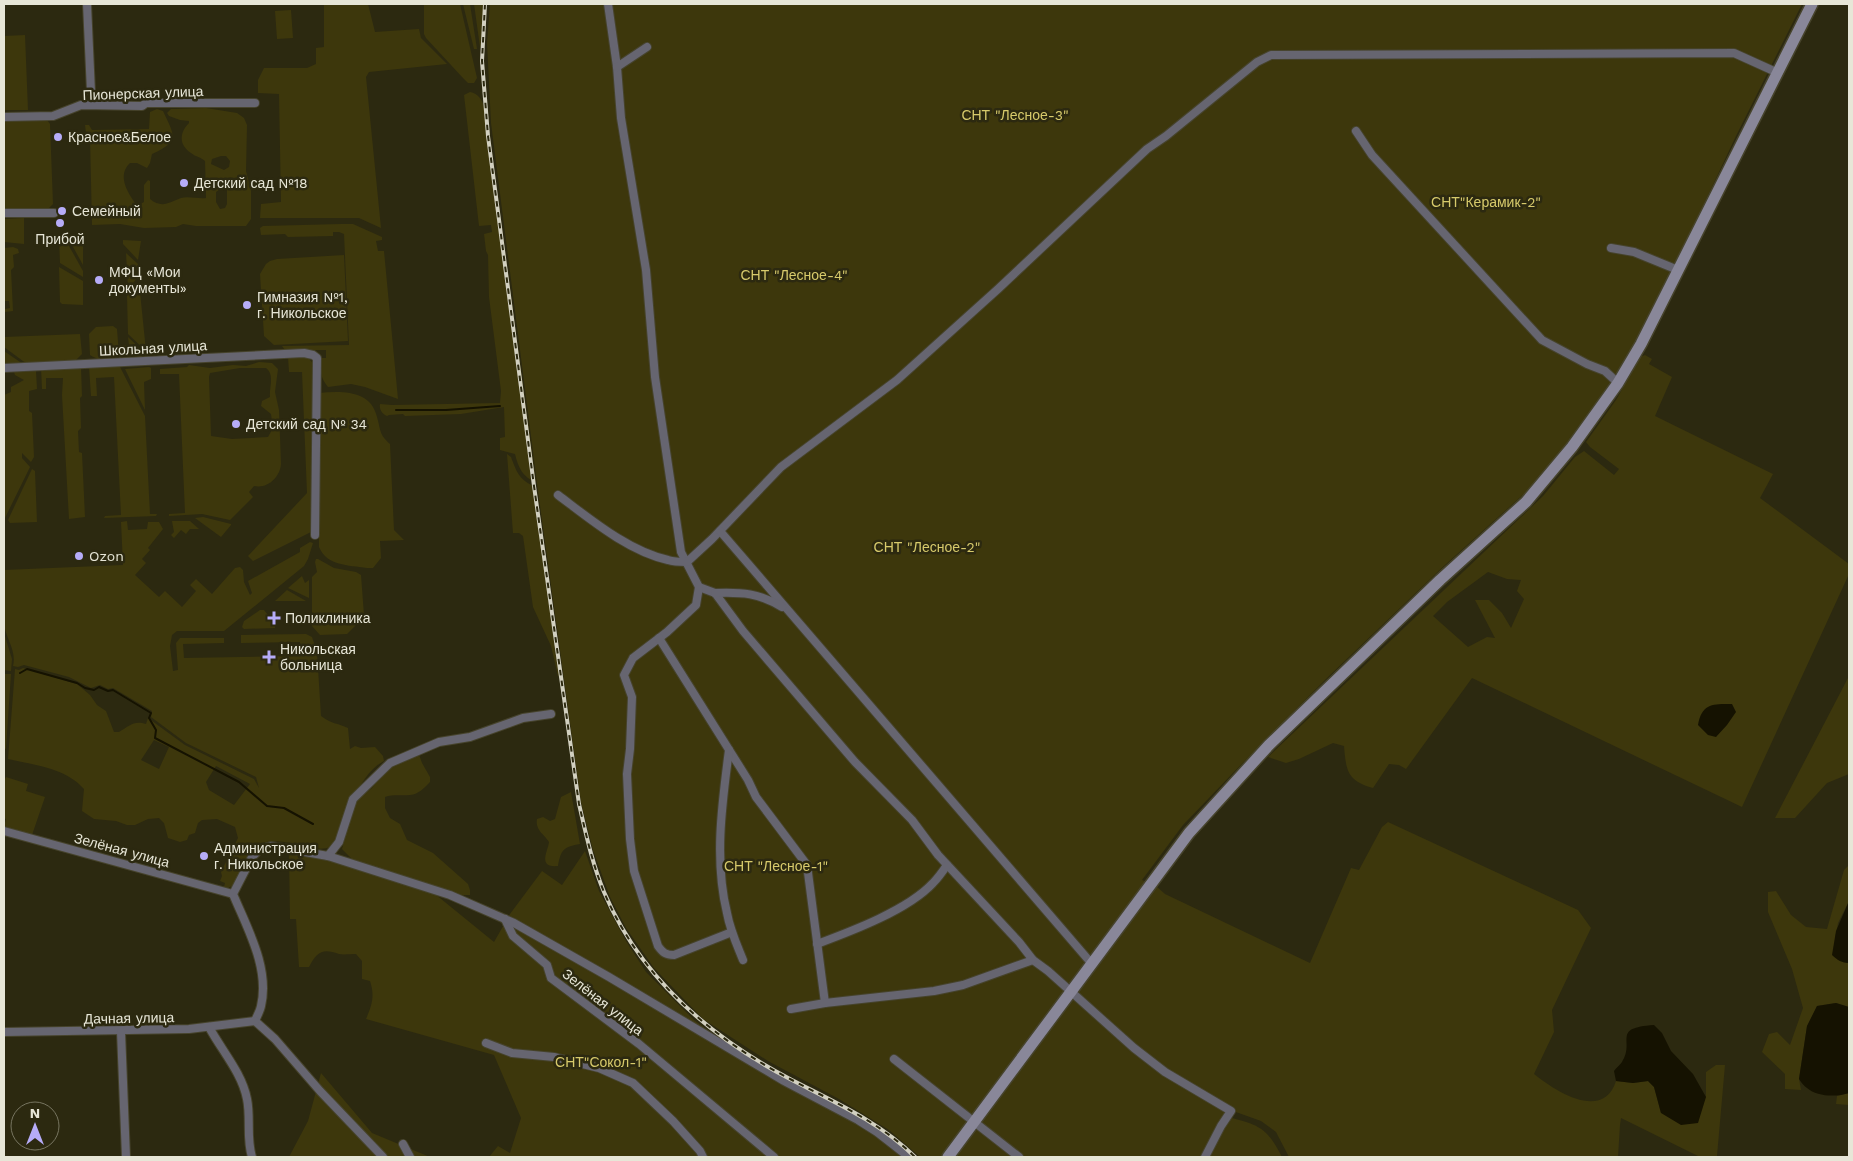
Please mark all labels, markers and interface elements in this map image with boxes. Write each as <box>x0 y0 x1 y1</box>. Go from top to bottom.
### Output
street label: Пионерская улица <box>82 83 204 103</box>
park label: СНТ "Лесное-3" <box>961 107 1069 123</box>
place label: Красное&Белое <box>68 129 171 145</box>
marker: Красное&Белое <box>52 131 64 143</box>
place label: Детский сад №18 <box>194 175 308 191</box>
marker: Детский сад №18 <box>178 177 190 189</box>
park label: СНТ"Керамик-2" <box>1431 194 1541 210</box>
place label: Семейный <box>72 203 141 219</box>
marker: Семейный <box>56 205 68 217</box>
marker: Прибой <box>54 217 66 229</box>
place label: Прибой <box>35 231 85 247</box>
place label: МФЦ «Мои документы» <box>109 264 187 296</box>
park label: СНТ "Лесное-4" <box>740 267 848 283</box>
marker: МФЦ «Мои документы» <box>93 274 105 286</box>
place label: Гимназия №1, г. Никольское <box>257 289 348 321</box>
marker: Гимназия №1, г. Никольское <box>241 299 253 311</box>
street label: Школьная улица <box>98 337 208 359</box>
place label: Детский сад № 34 <box>246 416 367 432</box>
marker: Детский сад № 34 <box>230 418 242 430</box>
park label: СНТ "Лесное-2" <box>874 539 980 555</box>
place label: Ozon <box>89 548 124 564</box>
marker: Ozon <box>73 550 85 562</box>
place label: Поликлиника <box>285 610 371 626</box>
marker: Поликлиника <box>267 611 281 625</box>
place label: Никольская больница <box>280 641 356 673</box>
marker: Никольская больница <box>262 650 276 664</box>
street label: Зелёная улица <box>73 830 172 870</box>
place label: Администрация г. Никольское <box>214 840 317 872</box>
marker: Администрация г. Никольское <box>198 850 210 862</box>
park label: СНТ "Лесное-1" <box>724 858 828 874</box>
street label: Зелёная улица <box>559 965 647 1039</box>
street label: Дачная улица <box>84 1009 175 1027</box>
park label: СНТ"Сокол-1" <box>555 1054 647 1070</box>
north arrow <box>10 1101 60 1151</box>
text: N <box>30 1105 40 1121</box>

